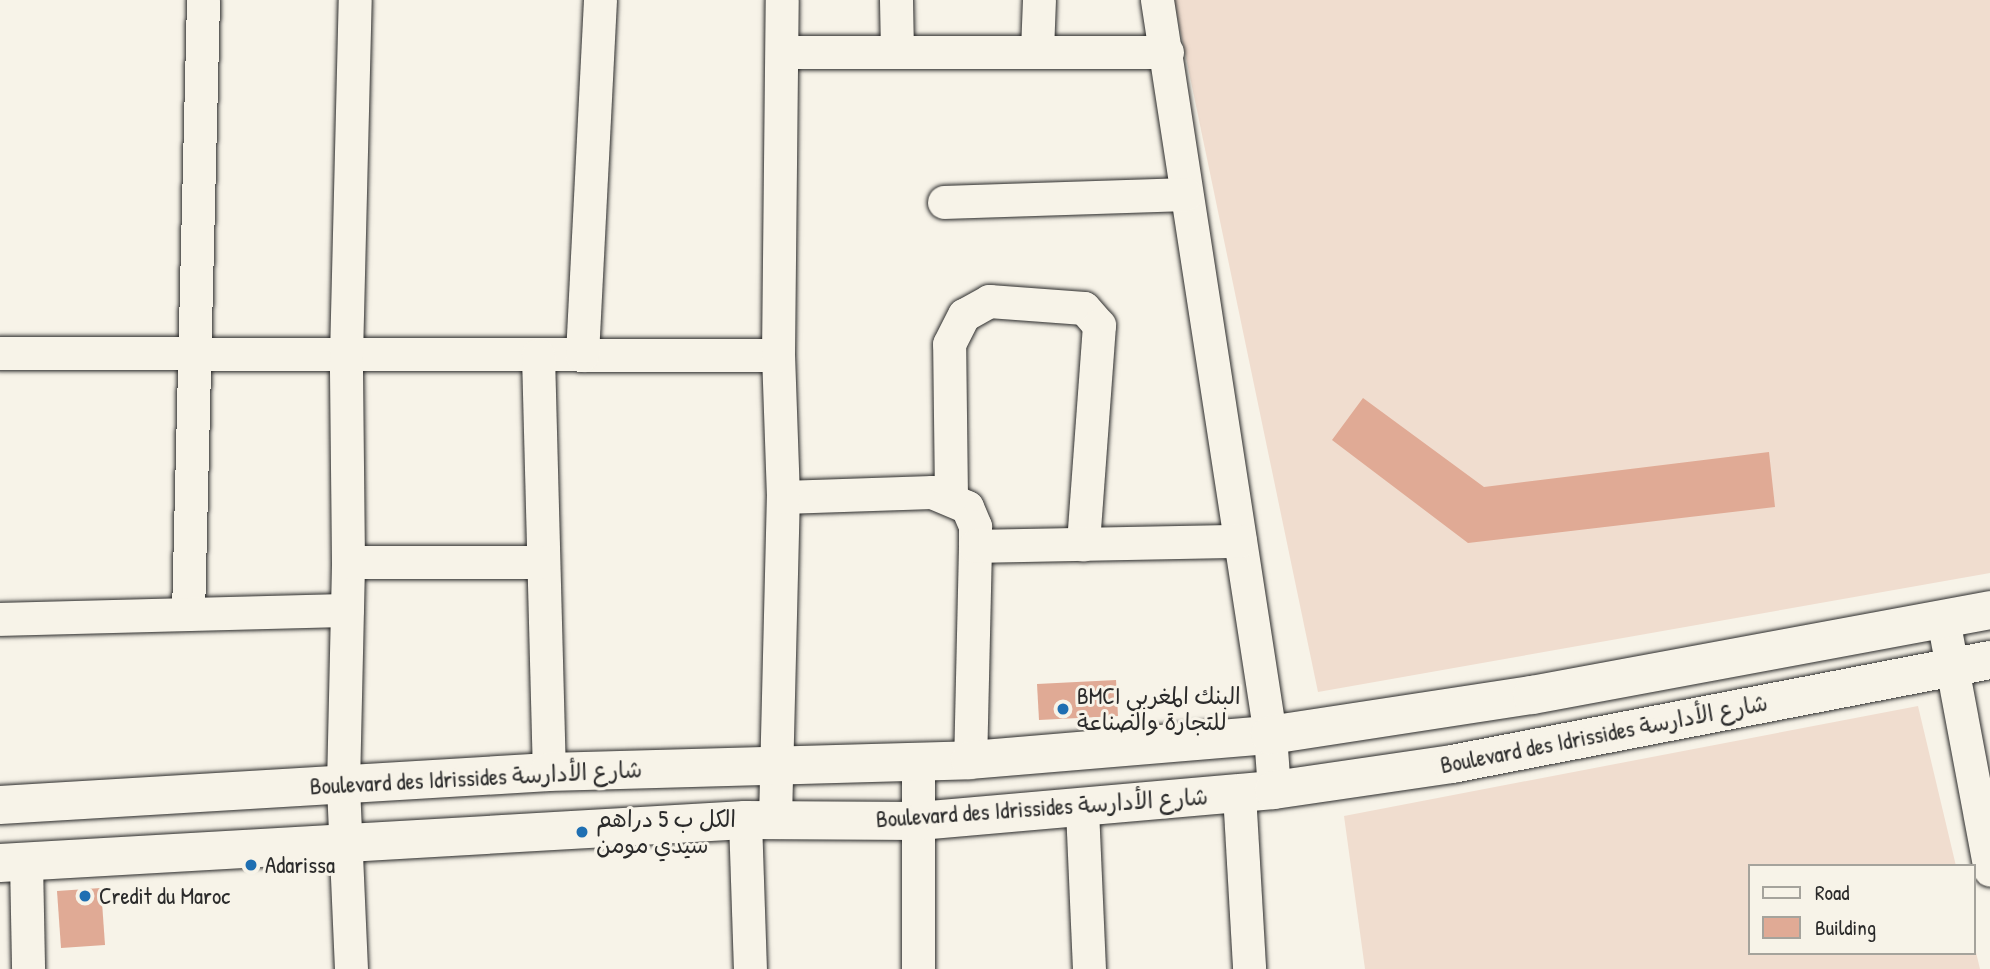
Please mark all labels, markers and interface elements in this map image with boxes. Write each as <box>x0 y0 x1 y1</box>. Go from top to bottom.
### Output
place label: BMCI البنك المغربي للتجارة والصناعة <box>1077 682 1241 736</box>
street label: Boulevard des Idrissides شارع الأدارسة <box>1438 689 1770 779</box>
marker: BMCI البنك المغربي للتجارة والصناعة <box>1055 701 1071 717</box>
street label: Boulevard des Idrissides شارع الأدارسة <box>309 756 643 800</box>
street label: Boulevard des Idrissides شارع الأدارسة <box>875 783 1209 833</box>
place label: الكل ب 5 دراهم سيدي مومن <box>596 805 736 859</box>
marker: الكل ب 5 دراهم سيدي مومن <box>574 824 590 840</box>
place label: Adarissa <box>265 851 335 879</box>
marker: Adarissa <box>243 857 259 873</box>
legend <box>1748 864 1976 955</box>
text: Road <box>1815 878 1849 907</box>
place label: Credit du Maroc <box>99 882 230 910</box>
marker: Credit du Maroc <box>77 888 93 904</box>
text: Building <box>1815 913 1876 942</box>

